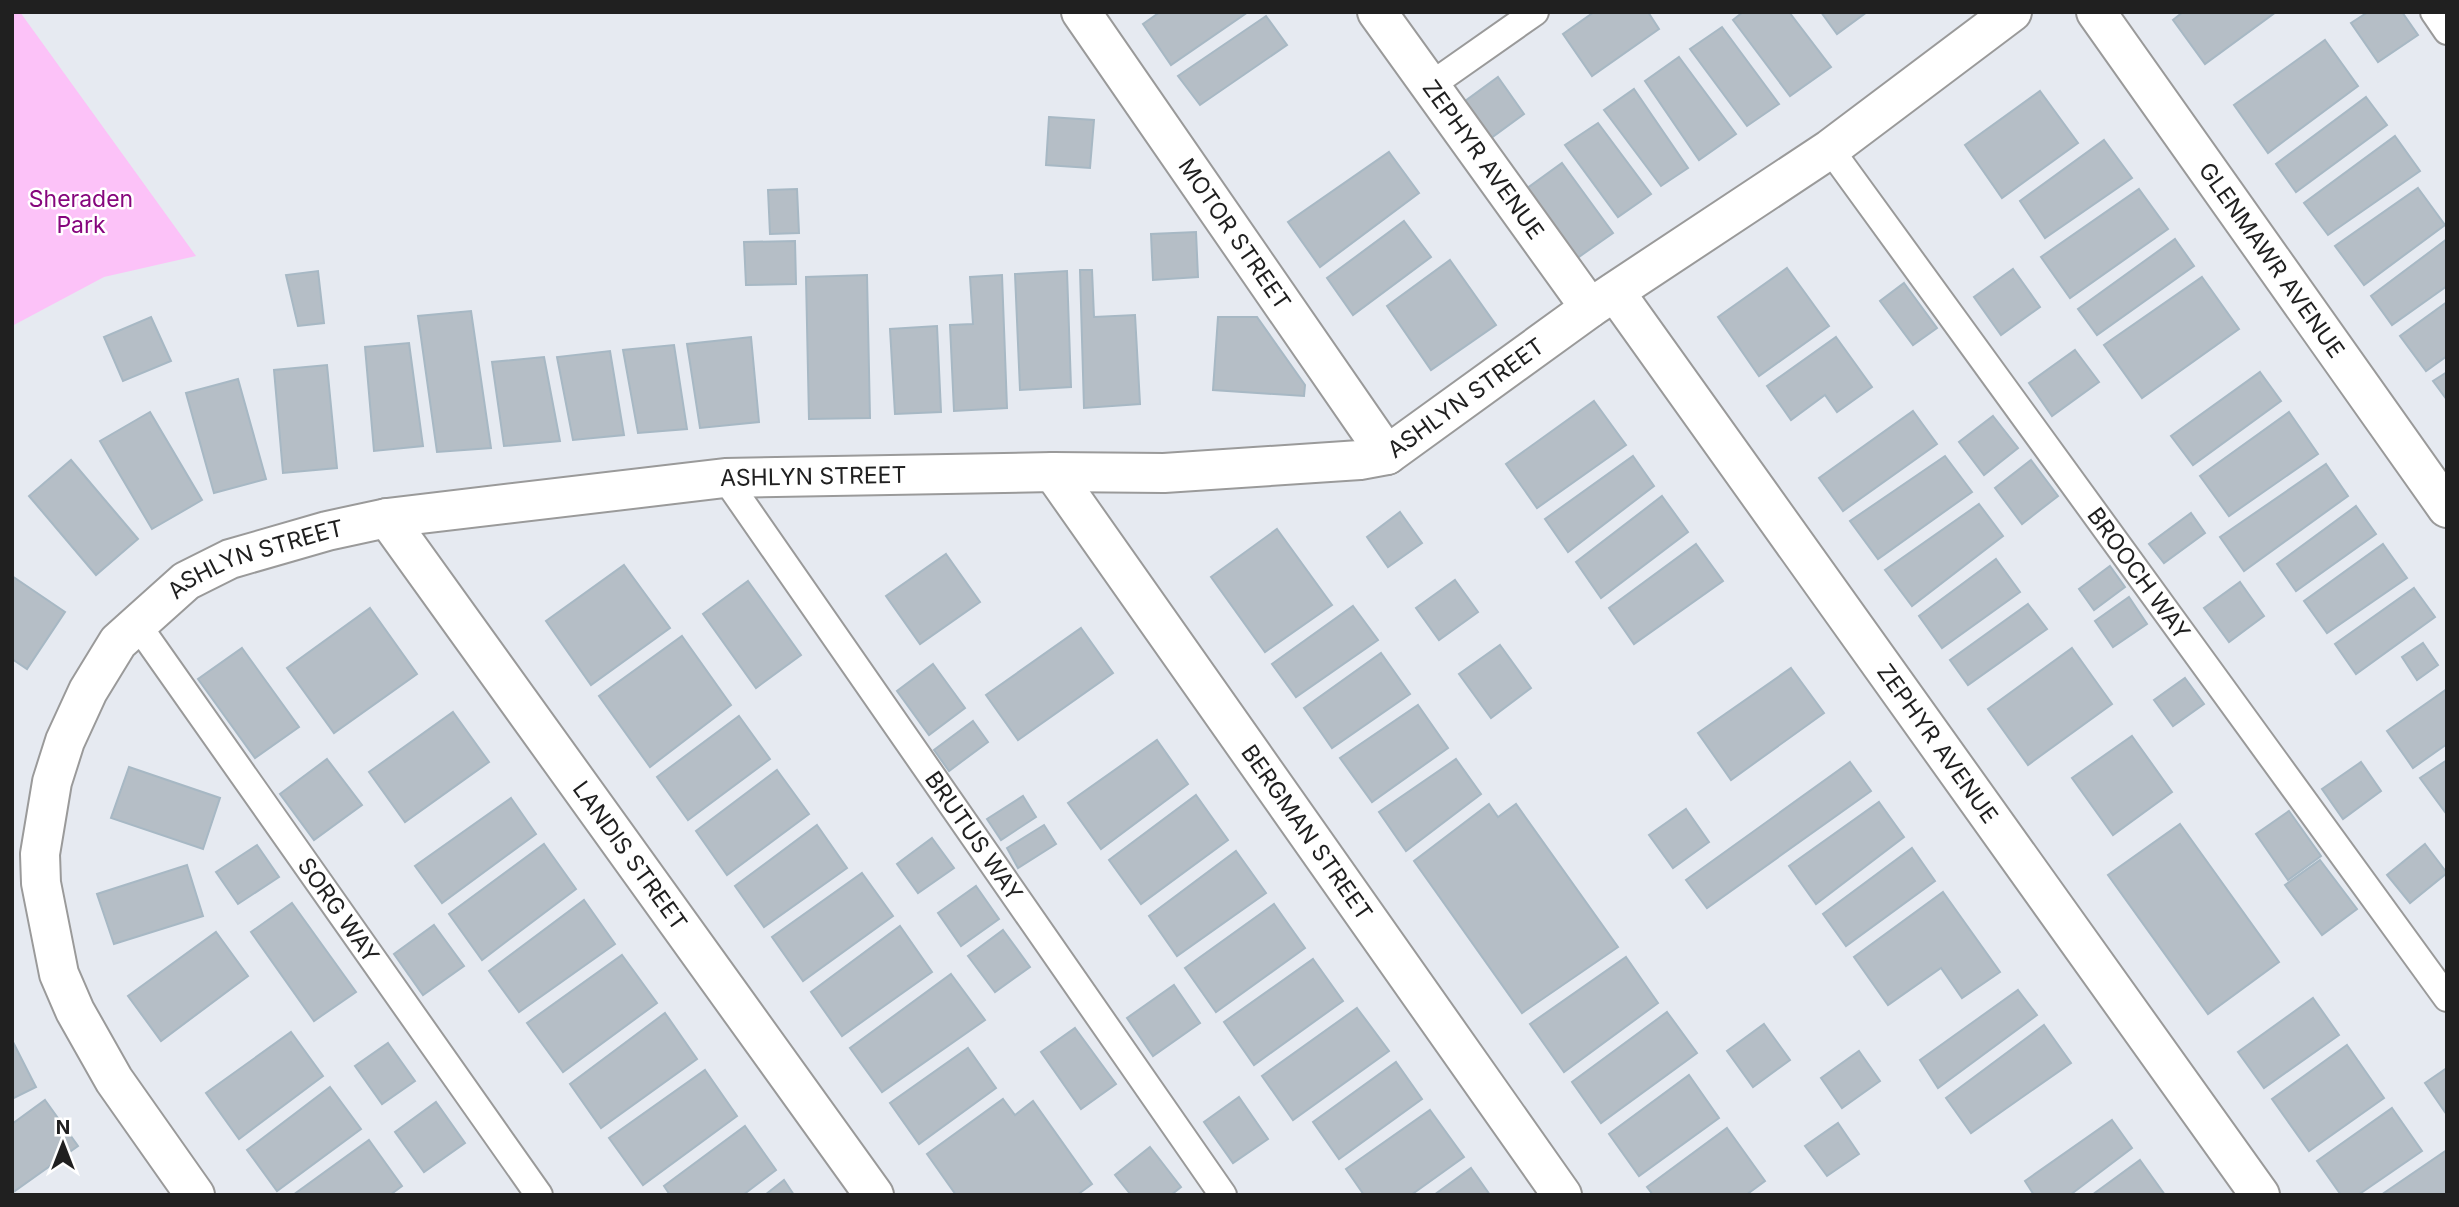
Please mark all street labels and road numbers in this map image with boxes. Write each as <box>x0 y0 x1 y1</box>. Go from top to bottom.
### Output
street label: ZEPHYR AVENUE <box>1417 75 1550 245</box>
street label: MOTOR STREET <box>1172 153 1296 315</box>
street label: GLENMAWR AVENUE <box>2193 157 2350 363</box>
street label: ASHLYN STREET <box>1382 332 1549 464</box>
street label: ASHLYN STREET <box>720 461 907 492</box>
street label: BROOCH WAY <box>2081 502 2196 646</box>
street label: ASHLYN STREET <box>162 514 346 605</box>
street label: ZEPHYR AVENUE <box>1871 658 2004 829</box>
street label: BERGMAN STREET <box>1235 739 1378 926</box>
street label: BRUTUS WAY <box>919 766 1029 907</box>
street label: LANDIS STREET <box>567 776 693 936</box>
street label: SORG WAY <box>292 852 385 968</box>

